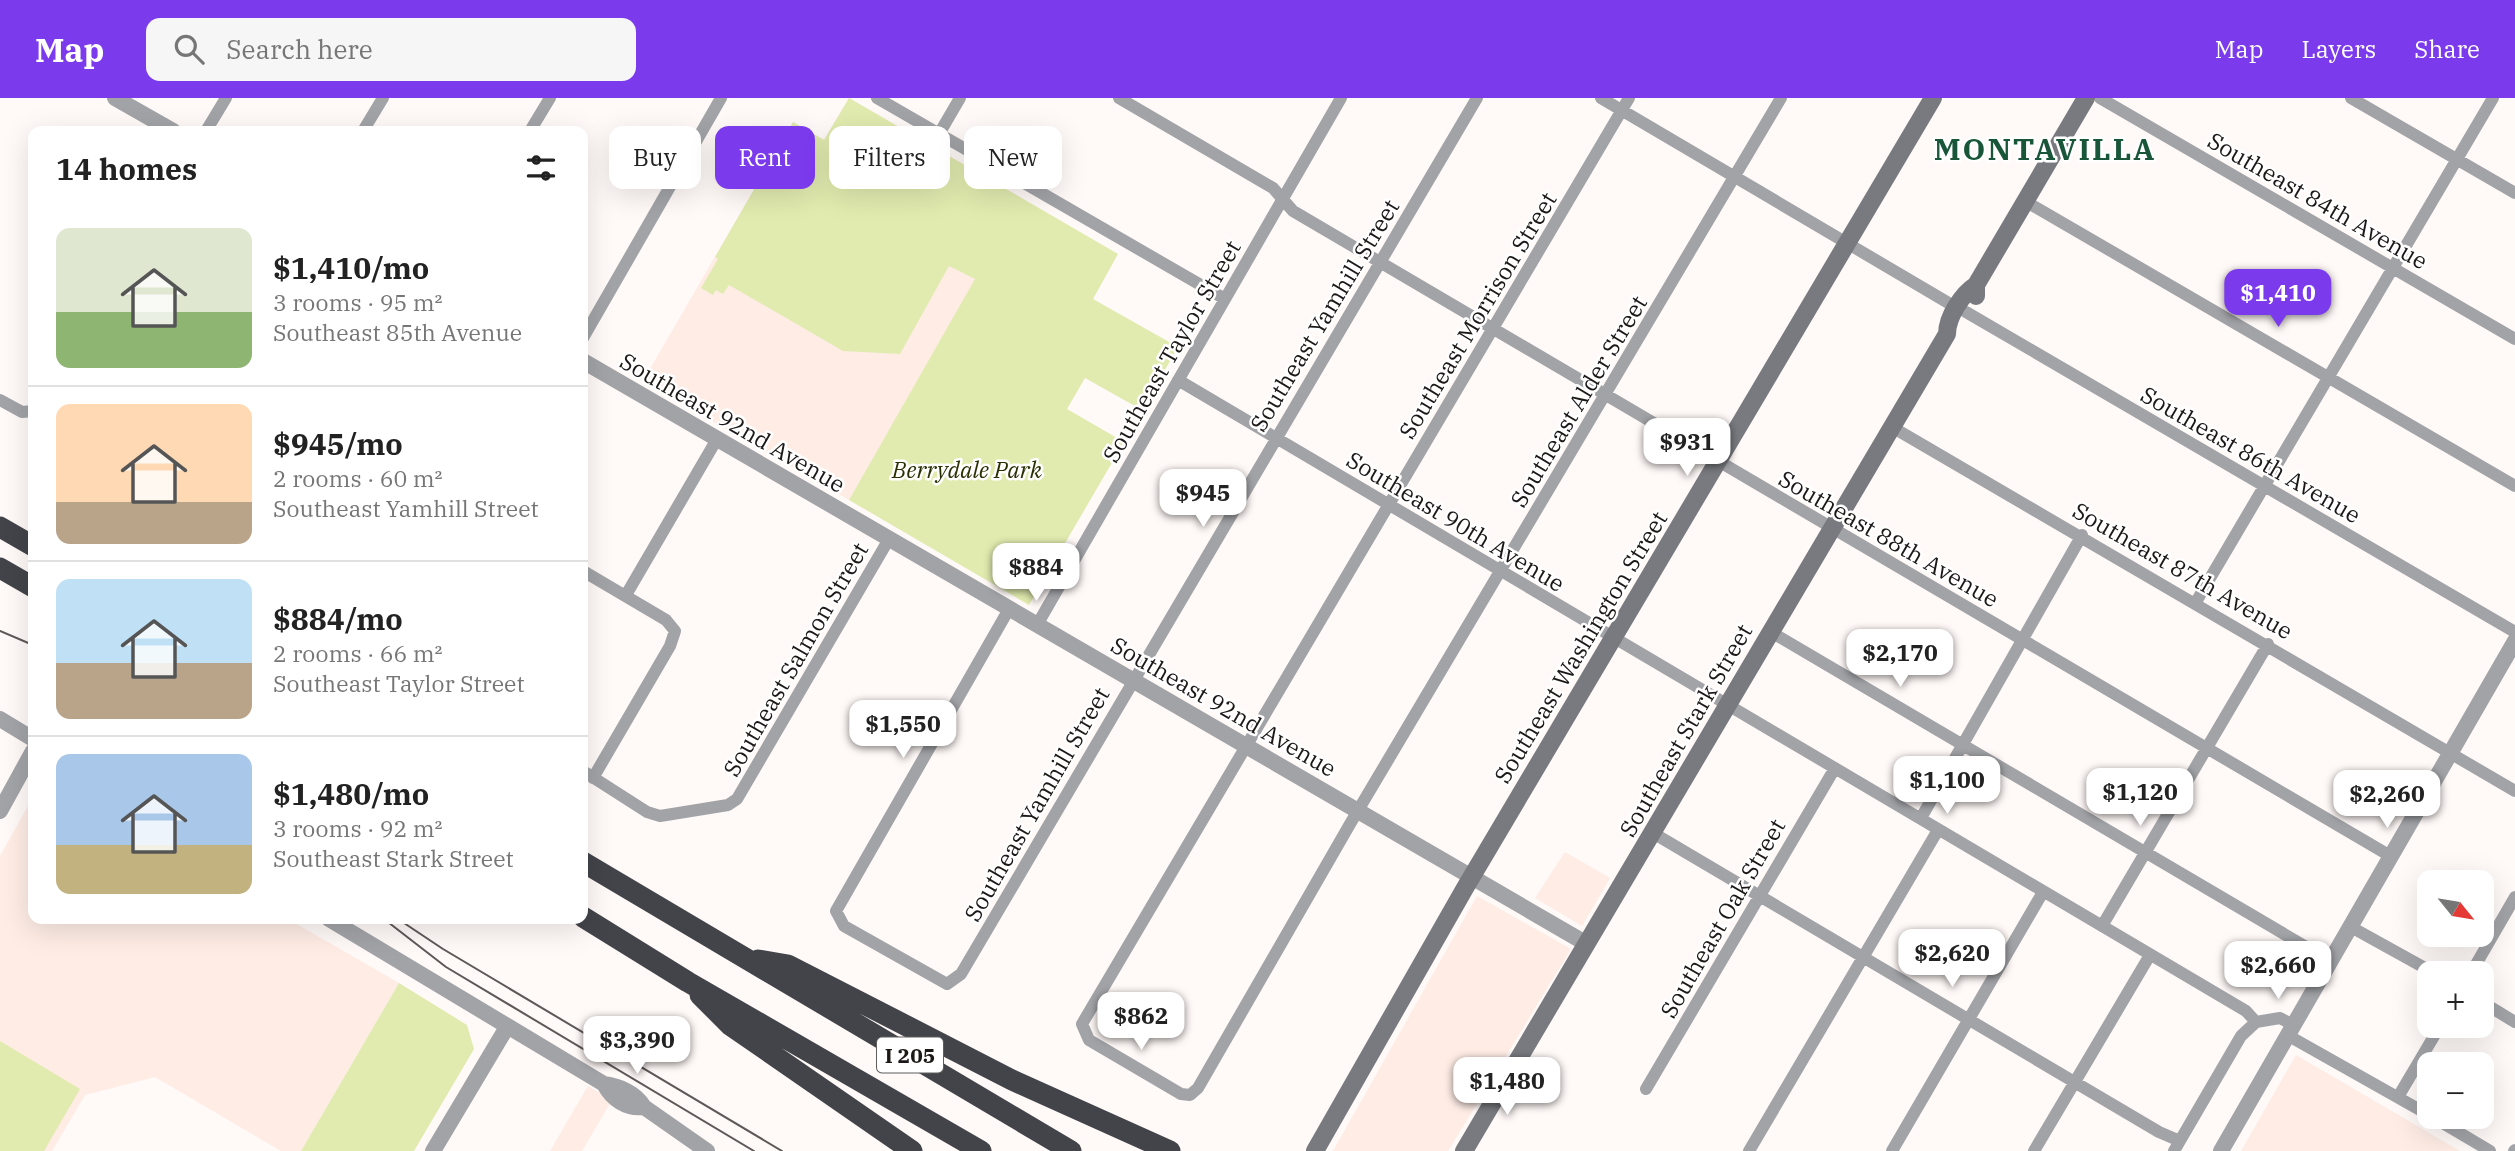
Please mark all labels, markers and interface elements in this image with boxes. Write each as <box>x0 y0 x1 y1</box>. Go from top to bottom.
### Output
search box <box>146 18 636 81</box>
text: Map <box>35 28 104 71</box>
icon: search <box>170 30 208 68</box>
text: Search here <box>226 32 373 66</box>
text: Map <box>2215 33 2263 65</box>
text: Layers <box>2301 33 2376 65</box>
text: Share <box>2414 33 2480 65</box>
street label: Southeast 84th Avenue <box>2203 125 2433 275</box>
chip: Buy <box>609 126 701 189</box>
chip: Rent <box>715 126 815 189</box>
chip: Filters <box>829 126 950 189</box>
chip: New <box>964 126 1062 189</box>
district label: MONTAVILLA <box>1934 129 2156 168</box>
text: 14 homes <box>56 149 197 188</box>
icon: filters <box>522 149 560 187</box>
street label: Southeast Morrison Street <box>1391 186 1563 444</box>
street label: Southeast Yamhill Street <box>1243 193 1405 437</box>
street label: Southeast Taylor Street <box>1095 235 1247 467</box>
text: $1,410/mo <box>273 248 429 287</box>
icon: home <box>112 256 196 340</box>
pin: $1,410 <box>2221 270 2335 329</box>
text: $1,410 <box>2240 277 2316 307</box>
text: 3 rooms · 95 m² <box>273 287 443 317</box>
street label: Southeast Alder Street <box>1503 290 1653 512</box>
text: Southeast 85th Avenue <box>273 317 522 347</box>
street label: Southeast 92nd Avenue <box>615 345 851 499</box>
street label: Southeast 86th Avenue <box>2136 379 2366 529</box>
pin: $931 <box>1646 418 1728 478</box>
text: $945/mo <box>273 424 403 463</box>
text: $931 <box>1659 426 1715 456</box>
icon: home <box>112 432 196 516</box>
street label: Southeast 90th Avenue <box>1342 444 1570 598</box>
park label: Berrydale Park <box>891 454 1043 484</box>
text: 2 rooms · 60 m² <box>273 463 443 493</box>
street label: Southeast 88th Avenue <box>1774 463 2004 613</box>
pin: $945 <box>1162 470 1244 529</box>
text: $945 <box>1175 477 1231 507</box>
text: Southeast Yamhill Street <box>273 493 539 523</box>
street label: Southeast 87th Avenue <box>2068 495 2298 645</box>
street label: Southeast Washington Street <box>1487 506 1673 788</box>
street label: Southeast Salmon Street <box>716 537 874 781</box>
pin: $884 <box>995 544 1077 603</box>
text: $884 <box>1008 551 1064 581</box>
text: $884/mo <box>273 599 403 638</box>
icon: home <box>112 607 196 691</box>
street label: Southeast Stark Street <box>1612 618 1758 842</box>
street label: Southeast 92nd Avenue <box>1106 629 1342 783</box>
pin: $2,170 <box>1843 630 1957 689</box>
text: $2,170 <box>1862 637 1938 667</box>
text: 2 rooms · 66 m² <box>273 638 443 668</box>
text: Southeast Taylor Street <box>273 668 525 698</box>
street label: Southeast Yamhill Street <box>957 681 1115 927</box>
pin: $1,550 <box>846 700 960 760</box>
text: $1,550 <box>865 708 941 738</box>
pin: $1,100 <box>1890 756 2004 816</box>
text: $1,100 <box>1909 764 1985 794</box>
pin: $1,120 <box>2083 768 2197 828</box>
pin: $2,260 <box>2330 770 2444 830</box>
text: $1,480/mo <box>273 774 429 813</box>
text: $1,120 <box>2102 776 2178 806</box>
text: $2,260 <box>2349 778 2425 808</box>
icon: home <box>112 782 196 866</box>
text: 3 rooms · 92 m² <box>273 813 443 843</box>
street label: Southeast Oak Street <box>1653 813 1791 1023</box>
text: Southeast Stark Street <box>273 843 514 873</box>
north arrow <box>2417 870 2494 947</box>
map controls <box>2417 870 2494 1129</box>
pin: $2,620 <box>1895 930 2009 989</box>
text: $2,620 <box>1914 937 1990 967</box>
pin: $2,660 <box>2221 942 2335 1001</box>
text: $2,660 <box>2240 949 2316 979</box>
button: + <box>2417 961 2494 1038</box>
pin: $862 <box>1100 992 1182 1052</box>
text: $862 <box>1113 1000 1169 1030</box>
pin: $3,390 <box>580 1016 694 1076</box>
text: $3,390 <box>599 1024 675 1054</box>
road number: I 205 <box>877 1038 943 1072</box>
button: − <box>2417 1052 2494 1129</box>
pin: $1,480 <box>1450 1058 1564 1117</box>
text: $1,480 <box>1469 1065 1545 1095</box>

